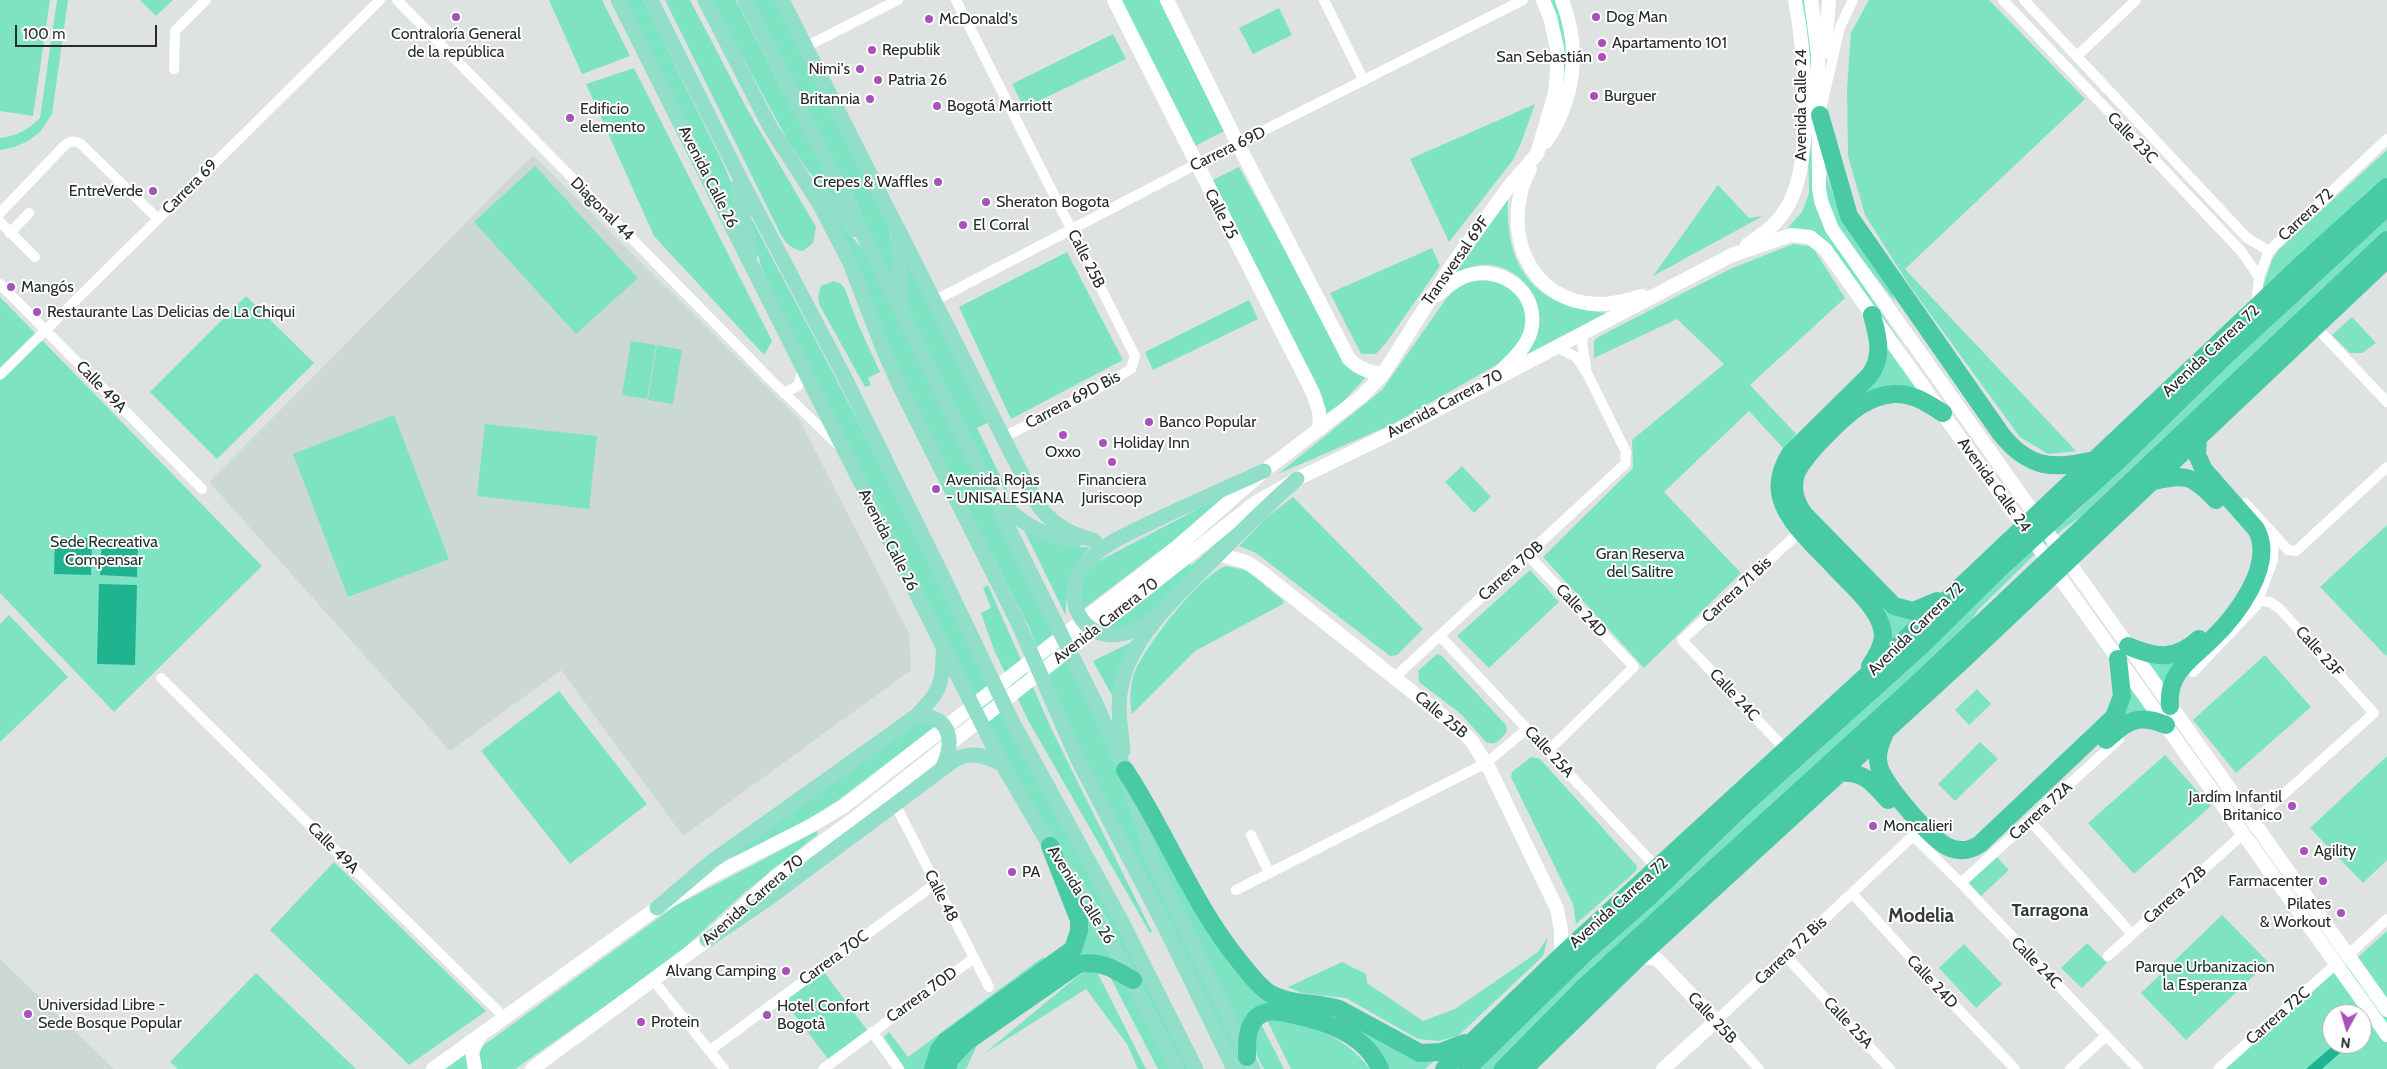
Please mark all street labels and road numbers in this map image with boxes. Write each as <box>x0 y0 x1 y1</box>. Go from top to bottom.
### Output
street label: Avenida Calle 24 <box>1791 49 1811 161</box>
street label: Calle 23C <box>2103 108 2161 168</box>
street label: Carrera 69D <box>1187 122 1269 176</box>
street label: Avenida Calle 26 <box>674 123 742 231</box>
street label: Carrera 69 <box>158 155 222 219</box>
street label: Diagonal 44 <box>566 173 638 245</box>
street label: Carrera 72 <box>2274 185 2338 245</box>
street label: Calle 25 <box>1200 186 1242 242</box>
street label: Transversal 69F <box>1418 213 1494 309</box>
street label: Calle 25B <box>1063 226 1109 292</box>
street label: Avenida Carrera 72 <box>2158 301 2264 401</box>
street label: Calle 49A <box>72 357 130 417</box>
street label: Avenida Carrera 70 <box>1384 365 1506 443</box>
street label: Carrera 69D Bis <box>1022 367 1124 433</box>
street label: Avenida Calle 24 <box>1953 434 2035 536</box>
street label: Avenida Calle 26 <box>854 486 922 594</box>
street label: Carrera 70B <box>1475 537 1547 605</box>
street label: Carrera 71 Bis <box>1698 553 1776 627</box>
street label: Avenida Carrera 70 <box>1049 574 1163 668</box>
street label: Avenida Carrera 72 <box>1864 578 1968 680</box>
street label: Calle 24D <box>1551 580 1611 642</box>
street label: Calle 23F <box>2291 622 2347 682</box>
street label: Calle 24C <box>1705 665 1763 725</box>
street label: Calle 25B <box>1411 687 1471 743</box>
street label: Calle 25A <box>1520 722 1578 782</box>
street label: Carrera 72A <box>2006 778 2076 844</box>
street label: Calle 49A <box>303 818 363 878</box>
street label: Avenida Calle 26 <box>1043 842 1119 948</box>
street label: Avenida Carrera 70 <box>698 851 808 949</box>
street label: Avenida Carrera 72 <box>1566 854 1672 952</box>
street label: Carrera 72B <box>2140 862 2210 928</box>
street label: Calle 48 <box>920 867 962 925</box>
street label: Carrera 72 Bis <box>1751 913 1831 989</box>
street label: Carrera 70C <box>796 926 872 990</box>
street label: Calle 24C <box>2007 933 2065 993</box>
street label: Calle 24D <box>1902 951 1962 1013</box>
street label: Carrera 70D <box>883 963 961 1027</box>
street label: Carrera 72C <box>2242 983 2314 1049</box>
street label: Calle 25B <box>1683 988 1741 1048</box>
street label: Calle 25A <box>1819 993 1877 1053</box>

